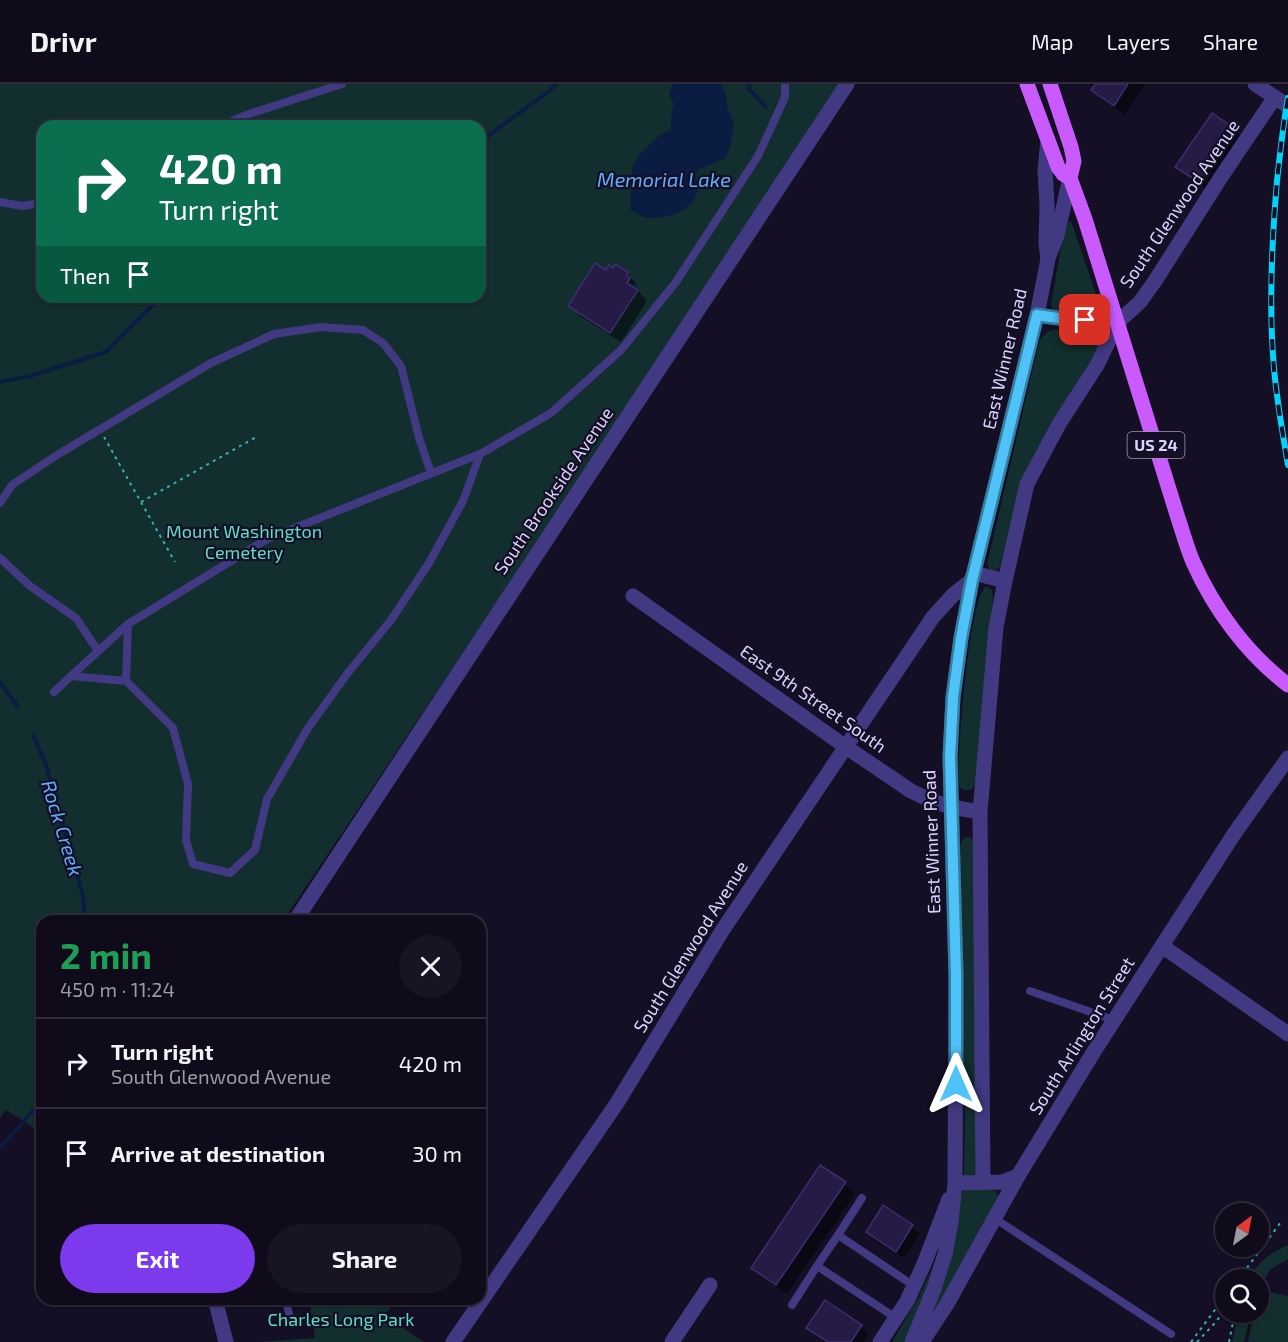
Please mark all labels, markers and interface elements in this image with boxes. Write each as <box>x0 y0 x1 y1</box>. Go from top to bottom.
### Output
text: Drivr <box>30 24 97 58</box>
text: Map <box>1031 29 1073 54</box>
text: Layers <box>1106 29 1170 54</box>
text: Share <box>1203 29 1258 54</box>
street label: South Glenwood Avenue <box>1115 115 1244 292</box>
text: 420 m <box>159 142 283 192</box>
icon: right <box>60 144 138 222</box>
water label: Memorial Lake <box>597 167 731 191</box>
text: Turn right <box>159 193 279 225</box>
icon: arrive <box>122 258 155 291</box>
text: Then <box>60 262 110 288</box>
street label: East Winner Road <box>977 286 1031 431</box>
pin <box>1059 294 1110 345</box>
icon: arrive <box>1068 303 1101 336</box>
street label: South Brookside Avenue <box>489 403 617 578</box>
road number: US 24 <box>1128 432 1184 458</box>
park label: Mount Washington Cemetery <box>166 520 322 563</box>
street label: East 9th Street South <box>736 639 891 757</box>
street label: East Winner Road <box>917 770 945 914</box>
water label: Rock Creek <box>37 777 89 879</box>
street label: South Glenwood Avenue <box>628 857 752 1036</box>
text: 2 min <box>60 933 152 976</box>
button: close <box>399 935 462 998</box>
street label: South Arlington Street <box>1024 952 1139 1118</box>
text: 450 m · 11:24 <box>60 977 175 1001</box>
text: Turn right <box>111 1038 213 1064</box>
icon: right <box>60 1047 93 1080</box>
text: 420 m <box>399 1050 462 1076</box>
position arrow <box>924 1052 988 1116</box>
text: South Glenwood Avenue <box>111 1064 331 1088</box>
icon: arrive <box>60 1137 93 1170</box>
text: Arrive at destination <box>111 1140 325 1166</box>
text: 30 m <box>412 1140 462 1166</box>
north arrow <box>1215 1203 1269 1257</box>
map controls <box>1215 1203 1269 1323</box>
button: Exit <box>60 1224 255 1293</box>
button: Share <box>267 1224 462 1293</box>
button: search <box>1215 1269 1269 1323</box>
park label: Charles Long Park <box>268 1308 414 1330</box>

